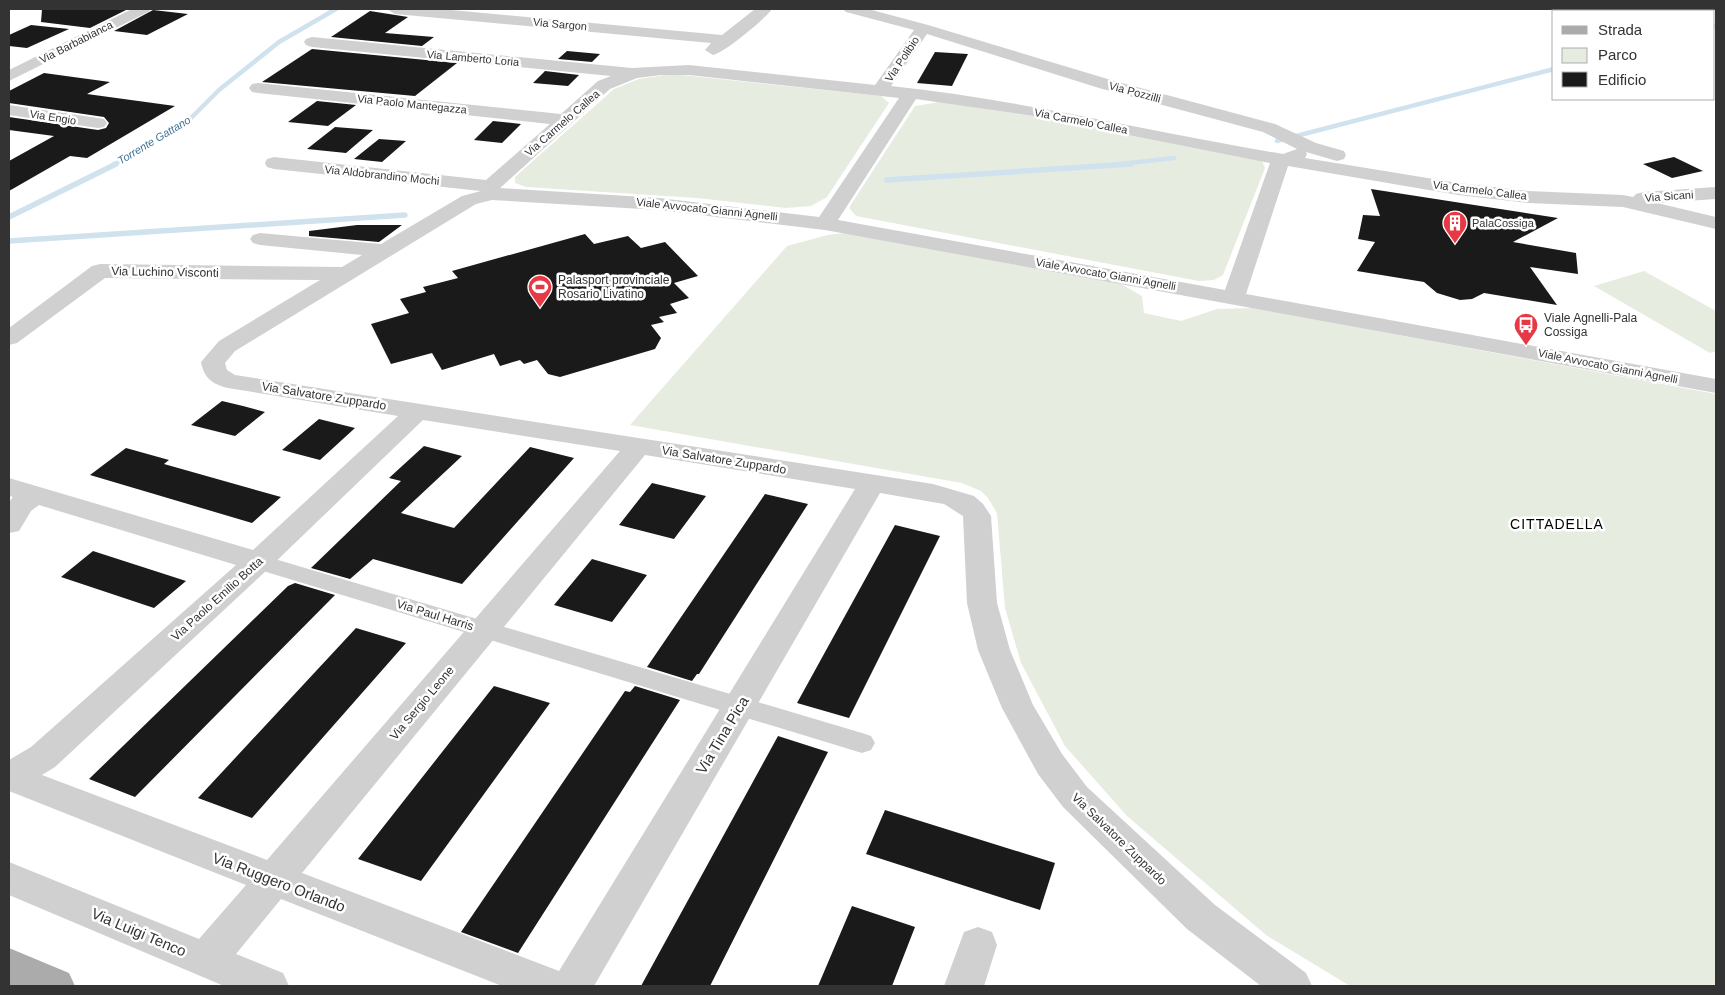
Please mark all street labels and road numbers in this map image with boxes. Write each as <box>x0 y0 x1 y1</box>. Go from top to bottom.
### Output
street label: Via Sargon <box>532 16 588 32</box>
street label: Via Barbabianca <box>37 18 115 66</box>
street label: Via Polibio <box>883 34 921 84</box>
street label: Via Lamberto Loria <box>426 48 521 68</box>
street label: Via Pozzilli <box>1108 79 1162 105</box>
street label: Via Carmelo Callea <box>522 87 602 159</box>
street label: Via Paolo Mantegazza <box>357 92 468 116</box>
street label: Via Carmelo Callea <box>1033 106 1129 136</box>
street label: Via Engio <box>29 107 77 127</box>
street label: Via Aldobrandino Mochi <box>324 163 440 187</box>
street label: Via Carmelo Callea <box>1432 178 1529 202</box>
street label: Via Sicani <box>1644 188 1694 204</box>
street label: Viale Avvocato Gianni Agnelli <box>636 196 778 222</box>
street label: Viale Avvocato Gianni Agnelli <box>1035 256 1177 292</box>
street label: Via Luchino Visconti <box>111 264 219 280</box>
street label: Viale Avvocato Gianni Agnelli <box>1537 347 1679 385</box>
street label: Via Salvatore Zuppardo <box>261 379 388 413</box>
street label: Via Salvatore Zuppardo <box>661 443 788 477</box>
street label: Via Paolo Emilio Botta <box>168 554 266 644</box>
street label: Via Paul Harris <box>395 597 475 633</box>
street label: Via Sergio Leone <box>387 663 457 743</box>
street label: Via Tina Pica <box>692 693 752 777</box>
street label: Via Salvatore Zuppardo <box>1069 790 1169 888</box>
street label: Via Ruggero Orlando <box>210 849 348 915</box>
street label: Via Luigi Tenco <box>89 904 189 960</box>

